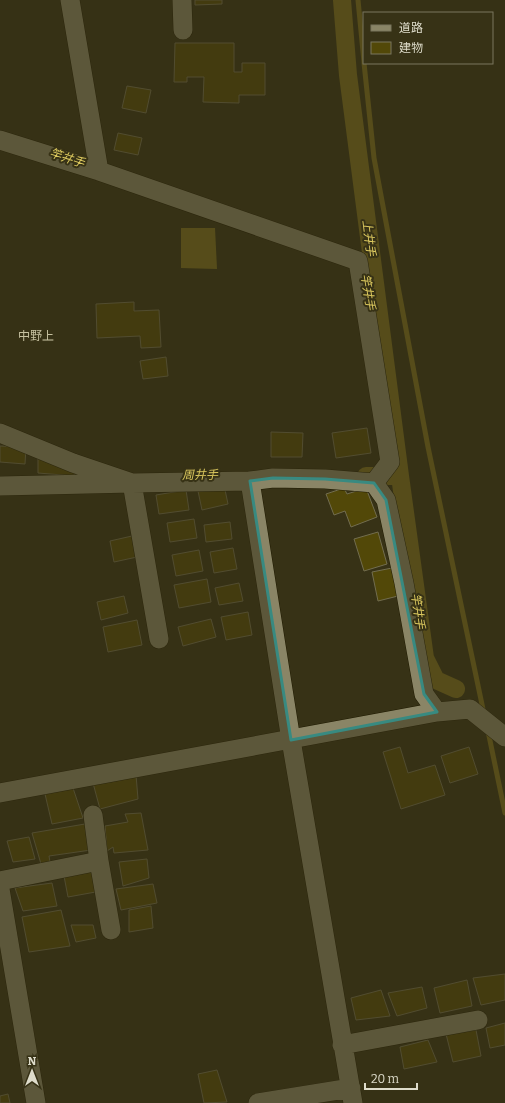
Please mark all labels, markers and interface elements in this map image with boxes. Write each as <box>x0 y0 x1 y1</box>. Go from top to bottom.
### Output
legend <box>363 12 493 64</box>
text: 道路 <box>399 21 423 35</box>
text: 建物 <box>399 41 423 55</box>
water label: 竿井手 <box>48 146 87 171</box>
water label: 上井手 <box>360 219 378 258</box>
water label: 竿井手 <box>358 273 378 312</box>
district label: 中野上 <box>18 329 54 343</box>
water label: 周井手 <box>182 468 219 482</box>
water label: 竿井手 <box>409 592 428 631</box>
north arrow <box>12 1051 52 1091</box>
text: N <box>28 1055 37 1068</box>
scale bar <box>365 1065 417 1091</box>
text: 20 m <box>371 1072 400 1086</box>

